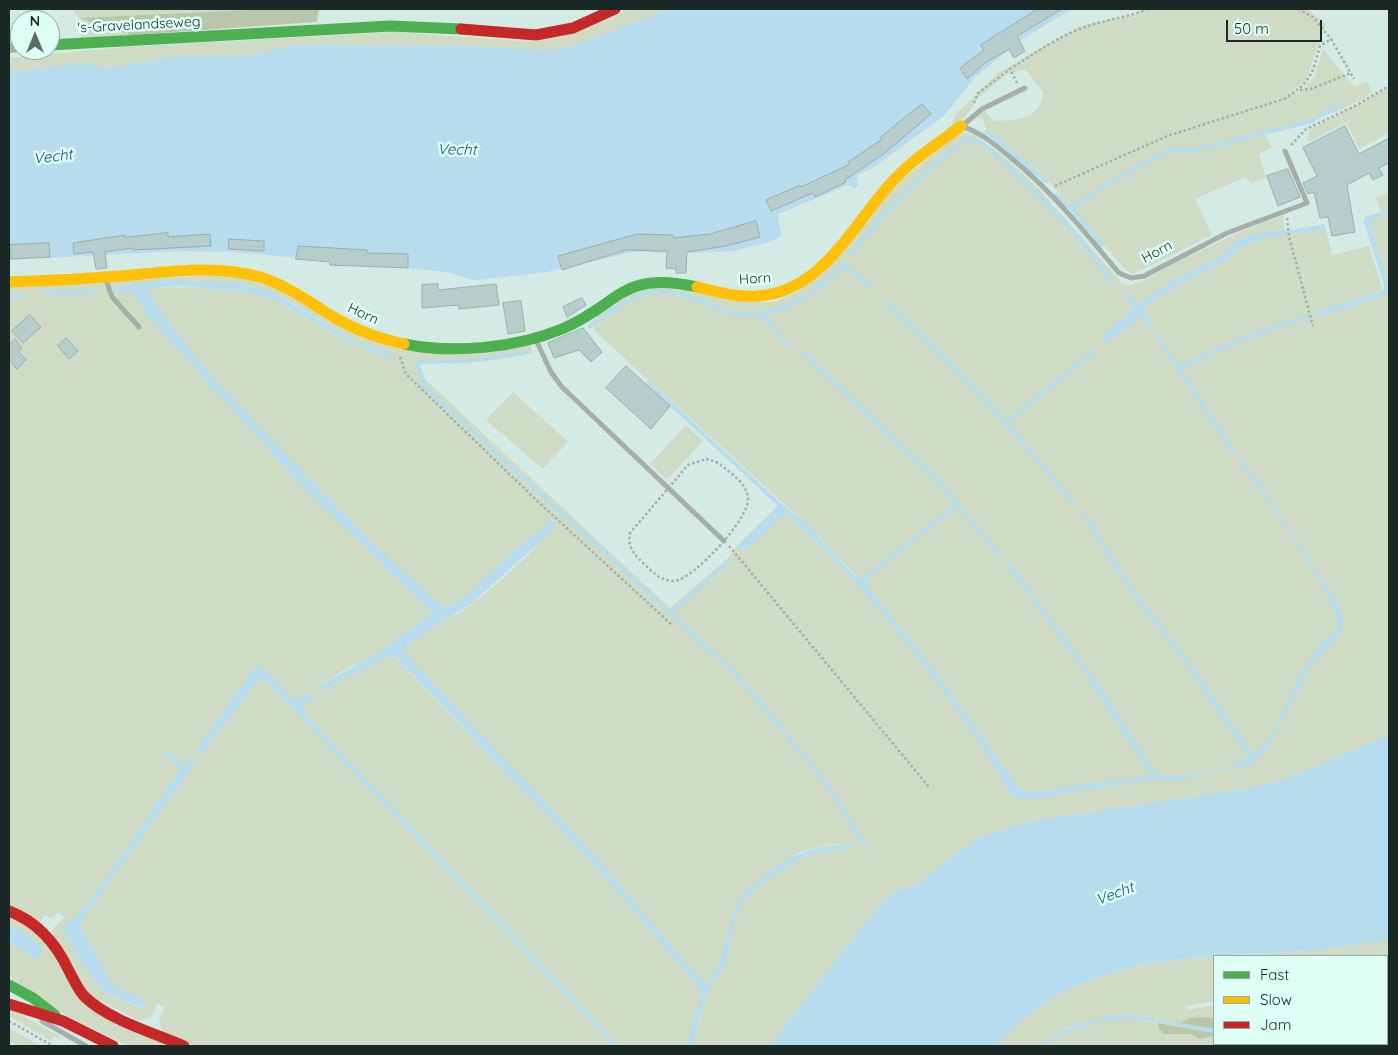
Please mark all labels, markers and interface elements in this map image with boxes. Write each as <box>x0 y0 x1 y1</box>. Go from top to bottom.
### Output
north arrow <box>10 10 60 60</box>
scale bar <box>1228 10 1324 42</box>
text: N <box>30 12 40 30</box>
street label: 's-Gravelandseweg <box>77 13 201 37</box>
text: 50 m <box>1234 19 1269 38</box>
water label: Vecht <box>437 141 477 159</box>
water label: Vecht <box>32 146 74 168</box>
street label: Horn <box>1139 237 1175 267</box>
street label: Horn <box>738 270 772 288</box>
street label: Horn <box>345 300 381 328</box>
water label: Vecht <box>1093 879 1137 909</box>
legend <box>1213 955 1388 1045</box>
text: Fast <box>1260 965 1289 984</box>
text: Slow <box>1260 990 1292 1009</box>
text: Jam <box>1260 1015 1291 1034</box>

